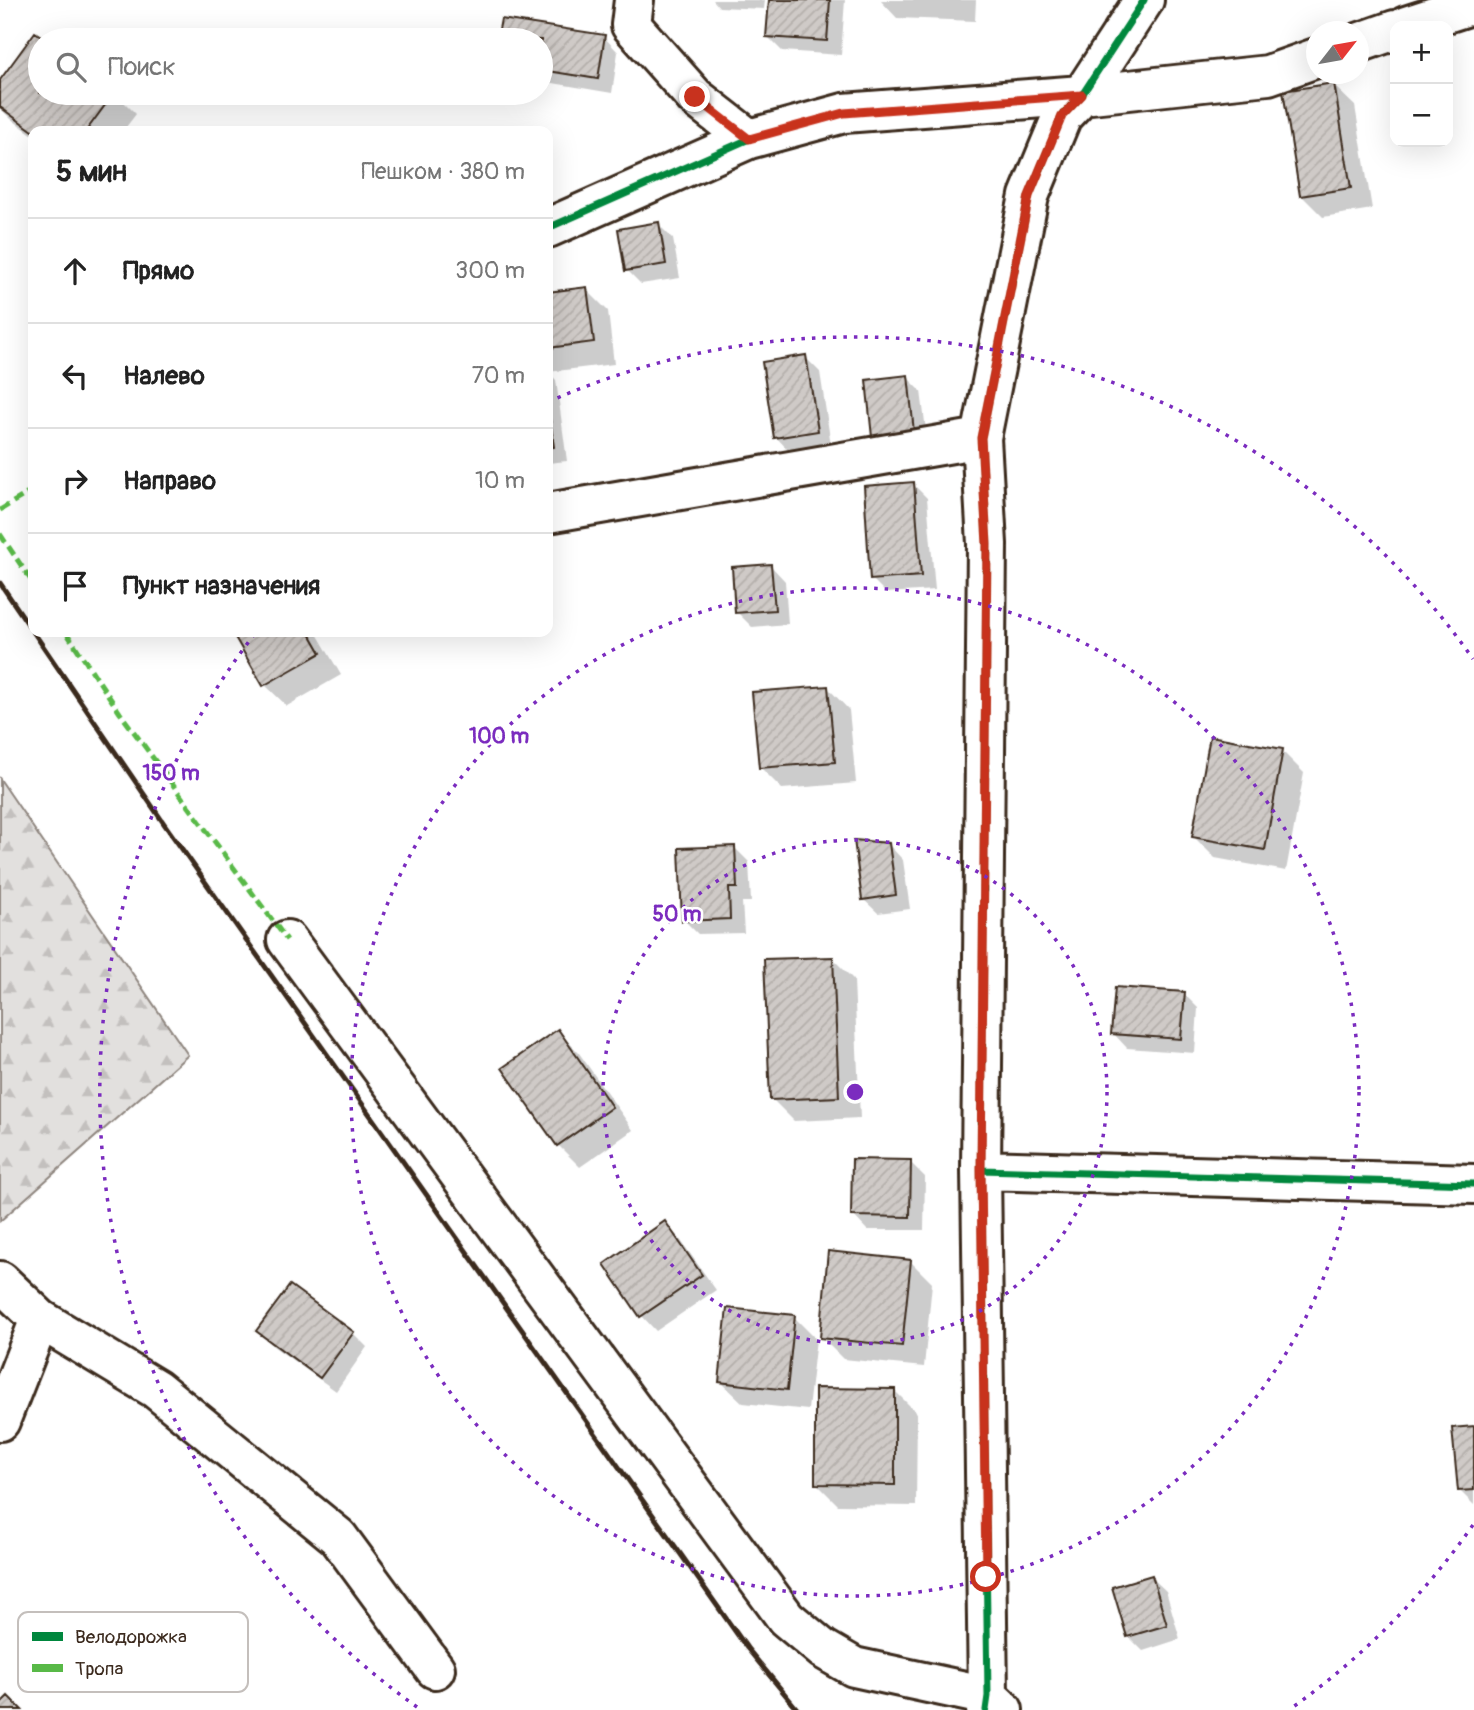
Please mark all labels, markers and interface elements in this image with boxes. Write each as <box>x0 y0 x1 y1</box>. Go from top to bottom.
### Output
north arrow <box>1306 21 1369 84</box>
map controls <box>1390 21 1453 147</box>
button: + <box>1390 21 1453 84</box>
search box <box>28 28 553 105</box>
icon: search <box>52 48 90 86</box>
text: Поиск <box>108 51 176 83</box>
route end <box>679 81 710 112</box>
button: − <box>1390 84 1453 147</box>
text: 5 мин <box>56 153 127 190</box>
text: Пешком · 380 m <box>361 157 525 186</box>
icon: ahead <box>56 252 94 290</box>
text: Прямо <box>123 255 194 287</box>
text: 300 m <box>455 256 525 285</box>
icon: left <box>56 357 94 395</box>
text: Налево <box>123 360 205 392</box>
text: 70 m <box>472 361 525 390</box>
icon: right <box>56 462 94 500</box>
text: Направо <box>123 465 216 497</box>
text: 10 m <box>475 466 525 495</box>
icon: arrive <box>56 567 94 605</box>
text: Пункт назначения <box>123 570 320 602</box>
text: 100 m <box>469 723 529 750</box>
text: 150 m <box>142 760 200 787</box>
text: 50 m <box>653 901 702 928</box>
centre of rings <box>843 1080 867 1104</box>
route start <box>970 1561 1001 1592</box>
legend <box>18 1612 248 1692</box>
text: Велодорожка <box>75 1625 187 1649</box>
text: Тропа <box>75 1657 123 1681</box>

